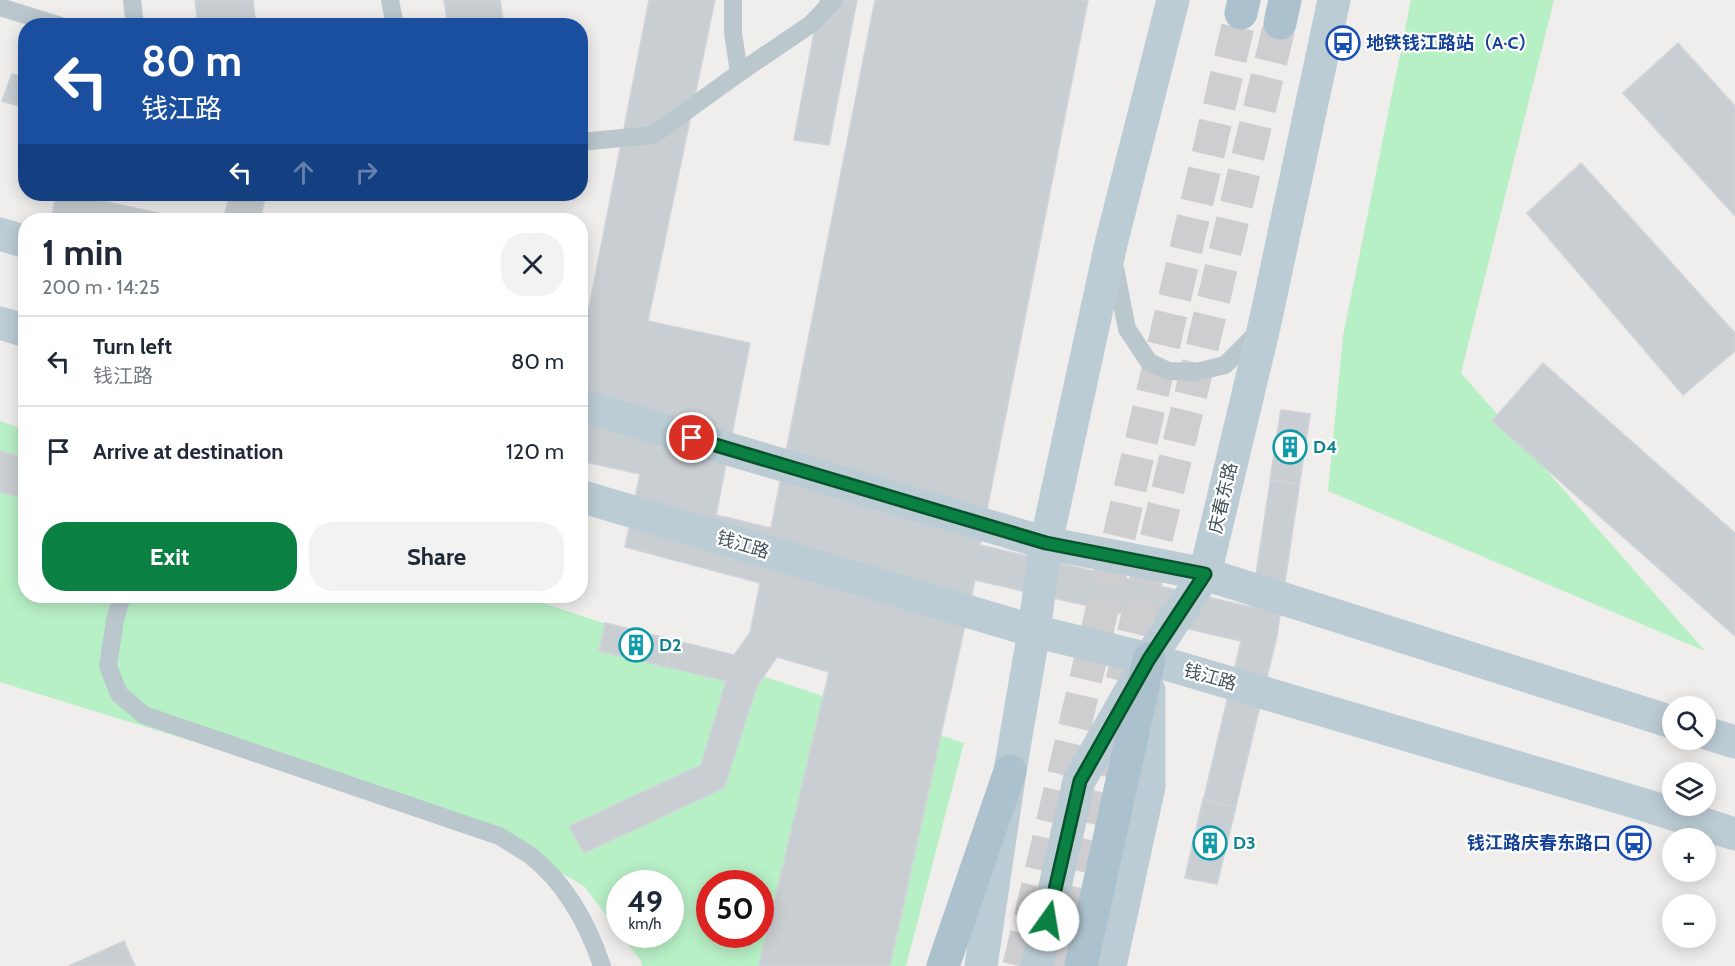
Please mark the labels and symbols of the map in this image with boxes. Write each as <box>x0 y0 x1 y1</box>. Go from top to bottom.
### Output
bus stop icon: 地铁钱江路站（A·C） <box>1325 25 1361 61</box>
place label: 地铁钱江路站（A·C） <box>1366 32 1536 54</box>
pin <box>666 412 717 463</box>
building icon: D4 <box>1272 429 1308 465</box>
place label: D4 <box>1313 436 1337 458</box>
street label: 庆春东路 <box>1204 460 1242 536</box>
street label: 钱江路 <box>714 527 772 563</box>
building icon: D2 <box>618 627 654 663</box>
place label: D2 <box>659 634 681 656</box>
street label: 钱江路 <box>1181 659 1239 695</box>
building icon: D3 <box>1192 825 1228 861</box>
bus stop icon: 钱江路庆春东路口 <box>1616 825 1652 861</box>
place label: D3 <box>1233 832 1256 854</box>
place label: 钱江路庆春东路口 <box>1467 832 1611 854</box>
speed limit sign: 50 <box>696 870 774 948</box>
position arrow <box>1016 888 1080 952</box>

